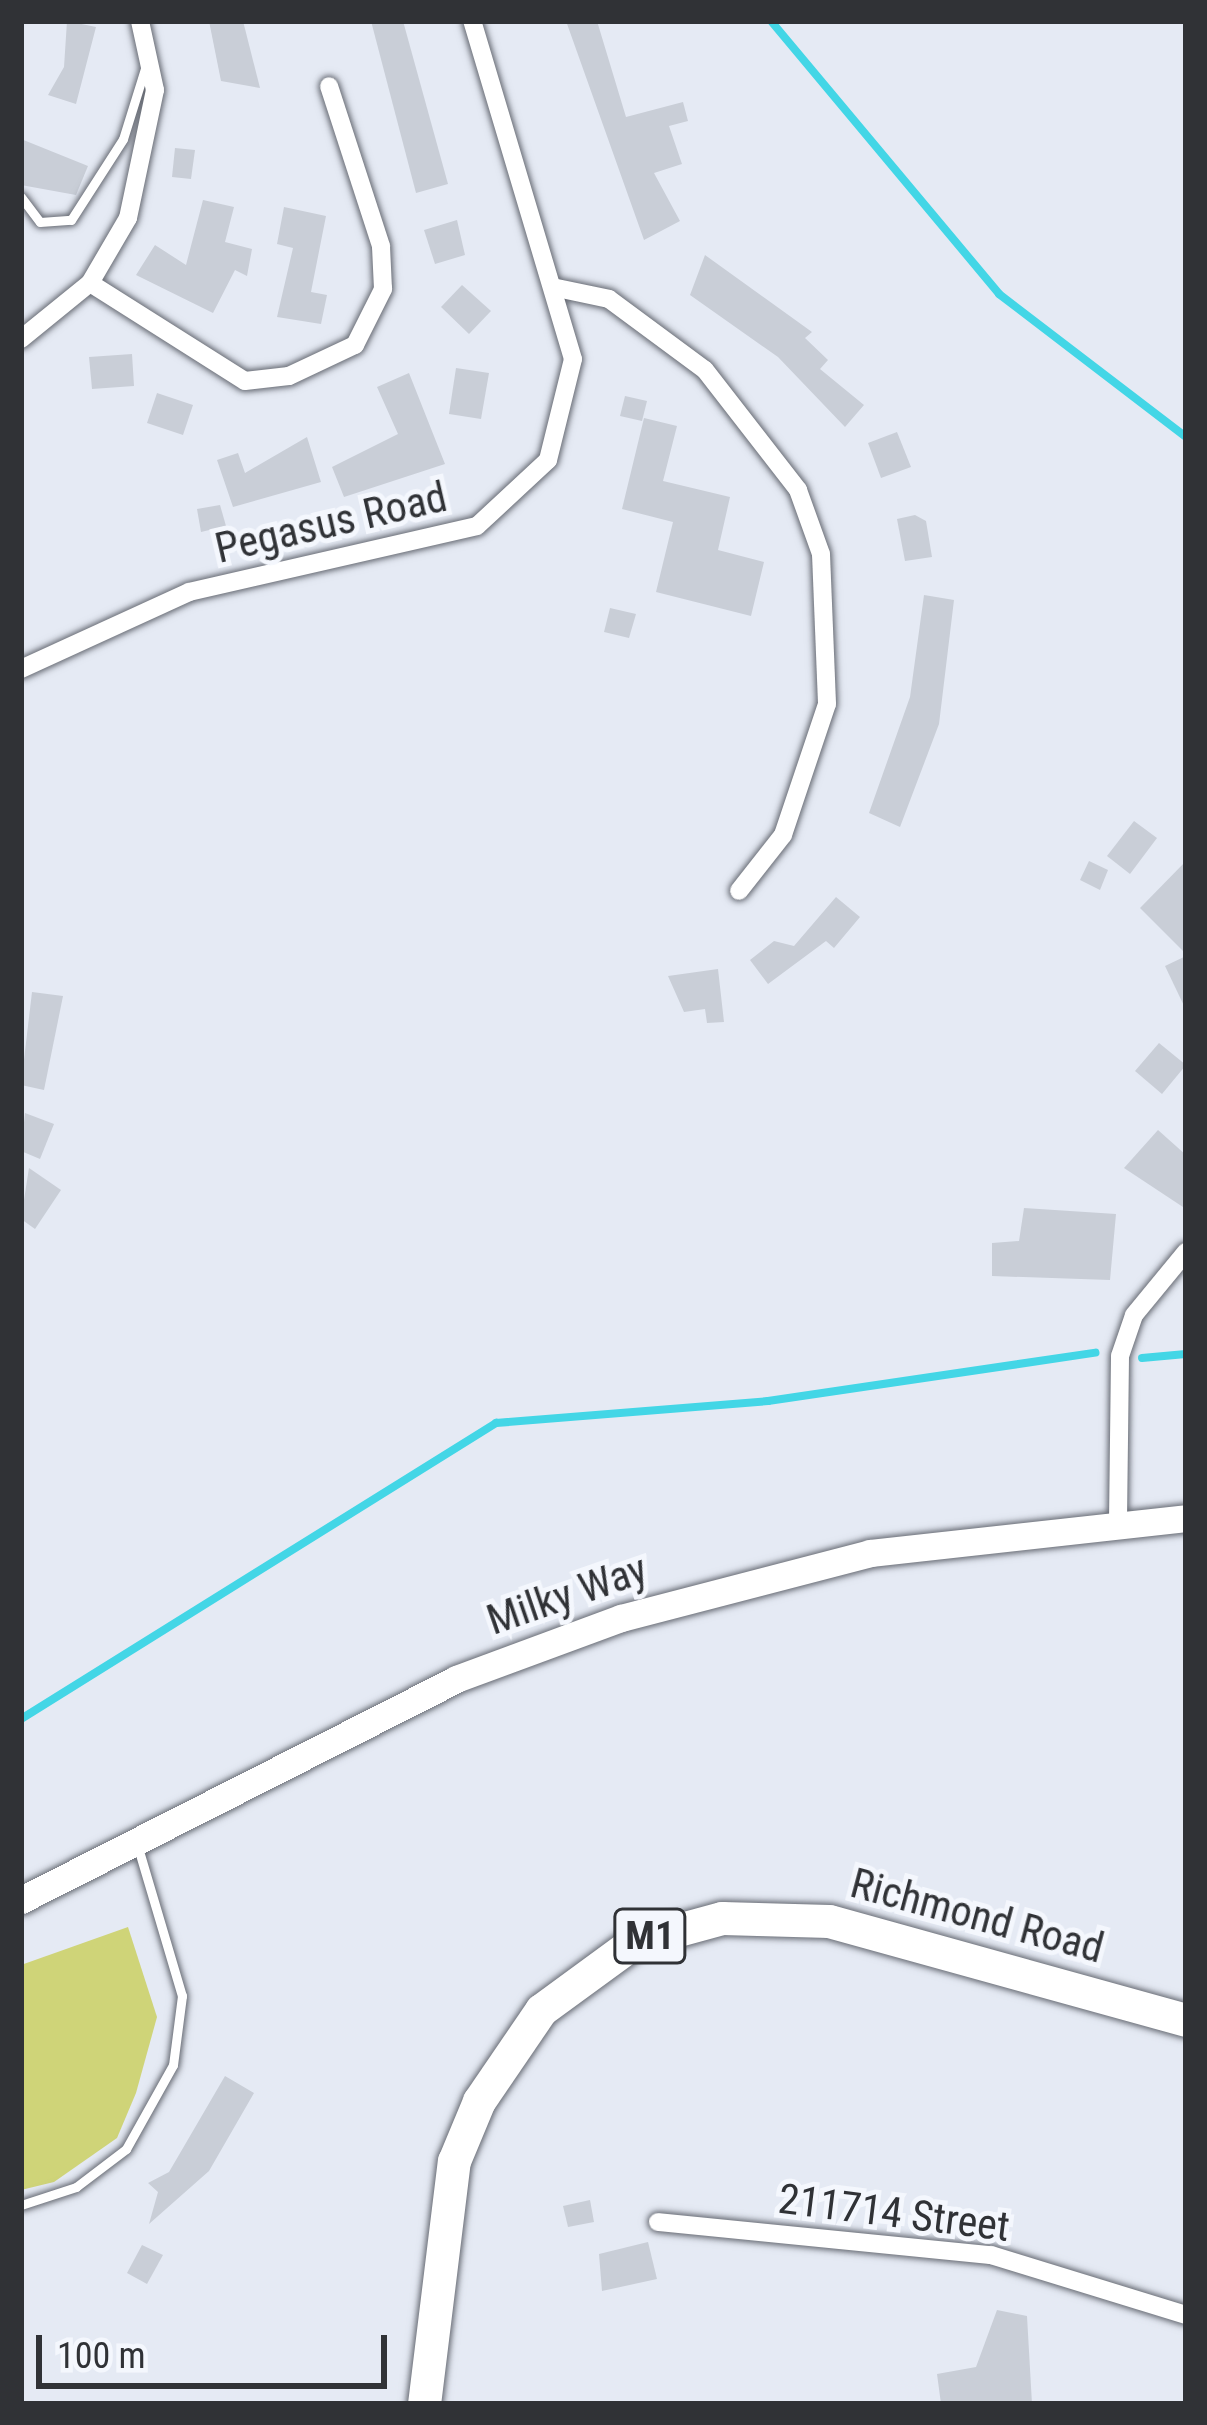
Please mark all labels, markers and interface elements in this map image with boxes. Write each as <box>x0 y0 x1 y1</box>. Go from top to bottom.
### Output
street label: Pegasus Road <box>210 472 452 574</box>
street label: Milky Way <box>480 1544 654 1646</box>
street label: Richmond Road <box>845 1858 1109 1974</box>
road number: M1 <box>611 1903 689 1969</box>
street label: 211714 Street <box>776 2174 1012 2252</box>
scale bar <box>42 2311 393 2385</box>
text: 100 m <box>57 2335 146 2377</box>

